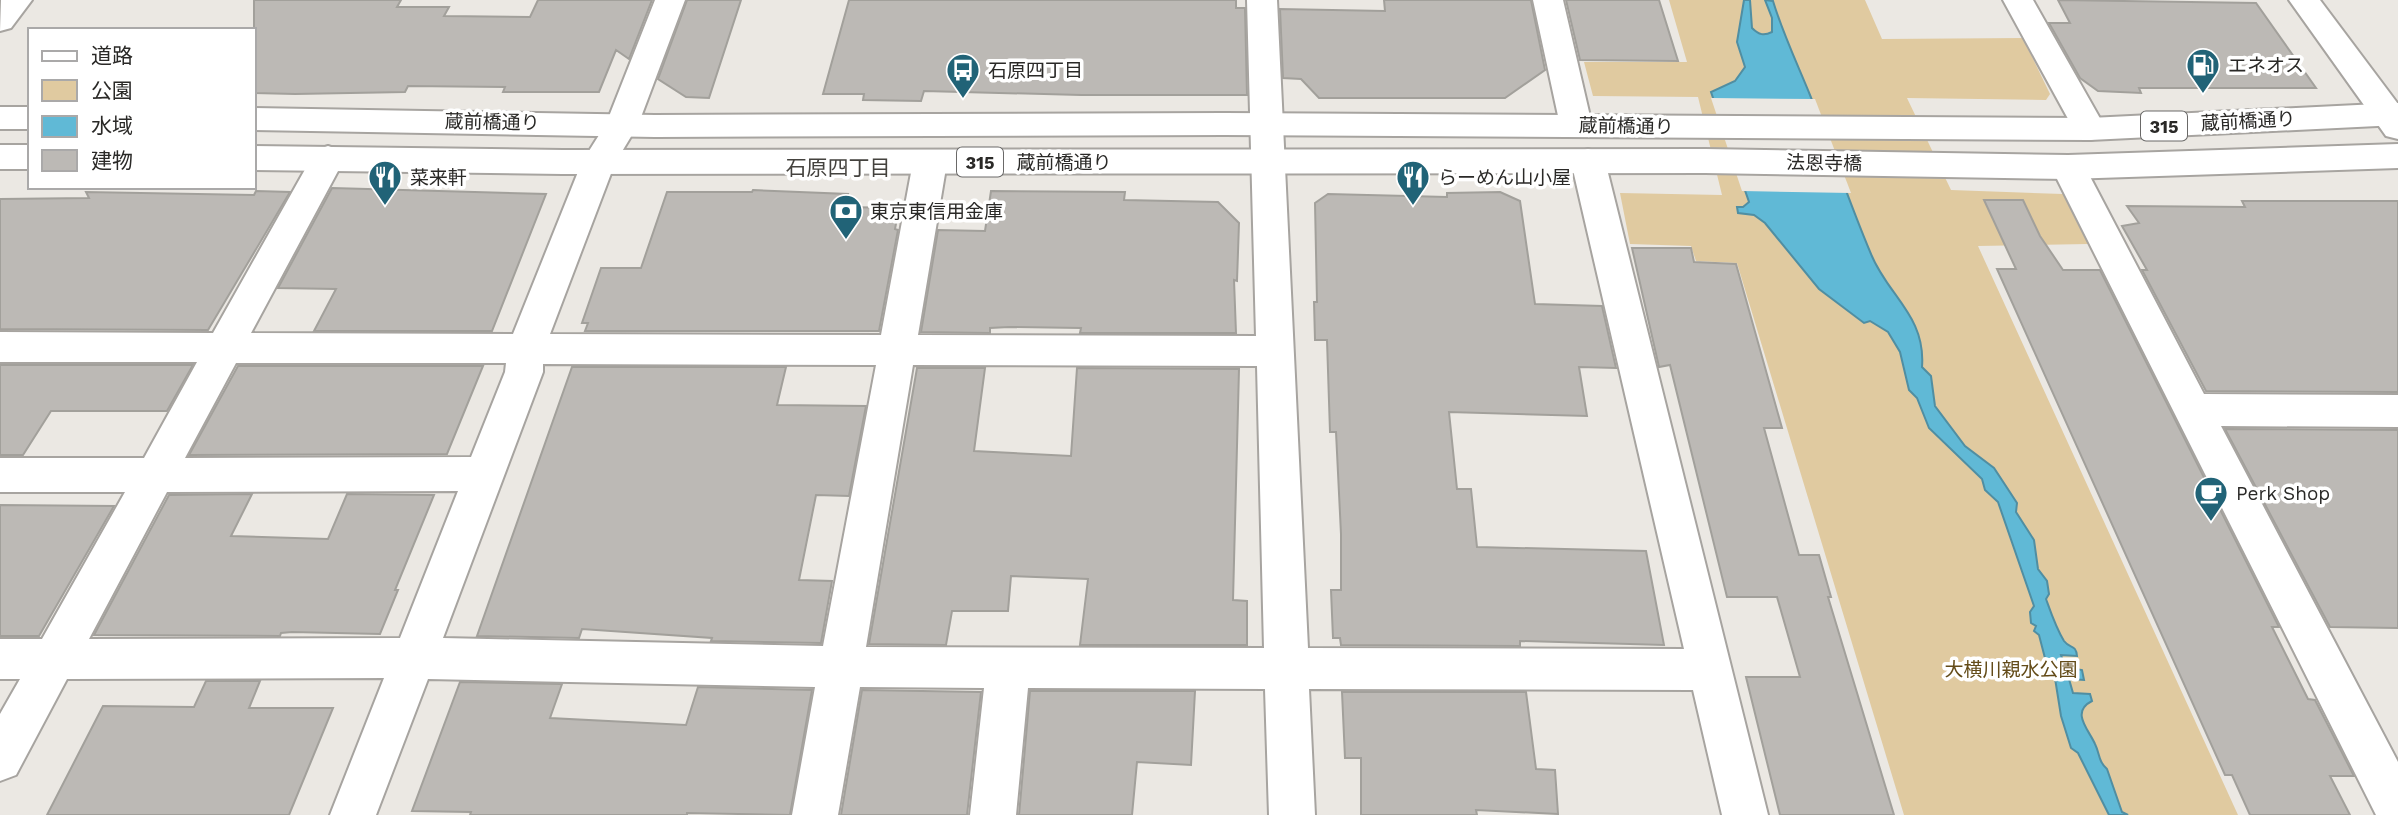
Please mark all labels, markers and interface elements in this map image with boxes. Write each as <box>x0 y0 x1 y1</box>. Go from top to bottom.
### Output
legend <box>28 28 256 189</box>
text: 道路 <box>91 43 133 68</box>
fuel station icon: エネオス <box>2184 46 2222 95</box>
bus stop icon: 石原四丁目 <box>944 51 982 100</box>
place label: エネオス <box>2228 54 2304 77</box>
place label: 石原四丁目 <box>988 59 1083 82</box>
text: 公園 <box>91 78 133 103</box>
street label: 蔵前橋通り <box>2200 107 2296 135</box>
street label: 蔵前橋通り <box>444 110 540 134</box>
road number: 315 <box>2141 112 2187 140</box>
text: 水域 <box>91 113 133 138</box>
street label: 蔵前橋通り <box>1578 114 1674 138</box>
text: 建物 <box>91 148 133 173</box>
road number: 315 <box>957 148 1003 176</box>
street label: 蔵前橋通り <box>1016 151 1112 174</box>
street label: 法恩寺橋 <box>1786 151 1862 175</box>
district label: 石原四丁目 <box>786 155 891 180</box>
restaurant icon: 菜来軒 <box>366 158 404 207</box>
restaurant icon: らーめん山小屋 <box>1394 158 1432 207</box>
place label: 菜来軒 <box>410 166 467 189</box>
place label: らーめん山小屋 <box>1438 166 1571 189</box>
bank icon: 東京東信用金庫 <box>827 192 865 241</box>
place label: 東京東信用金庫 <box>870 200 1003 223</box>
cafe icon: Perk Shop <box>2192 474 2230 523</box>
place label: Perk Shop <box>2236 482 2330 505</box>
park label: 大横川親水公園 <box>1944 658 2078 681</box>

